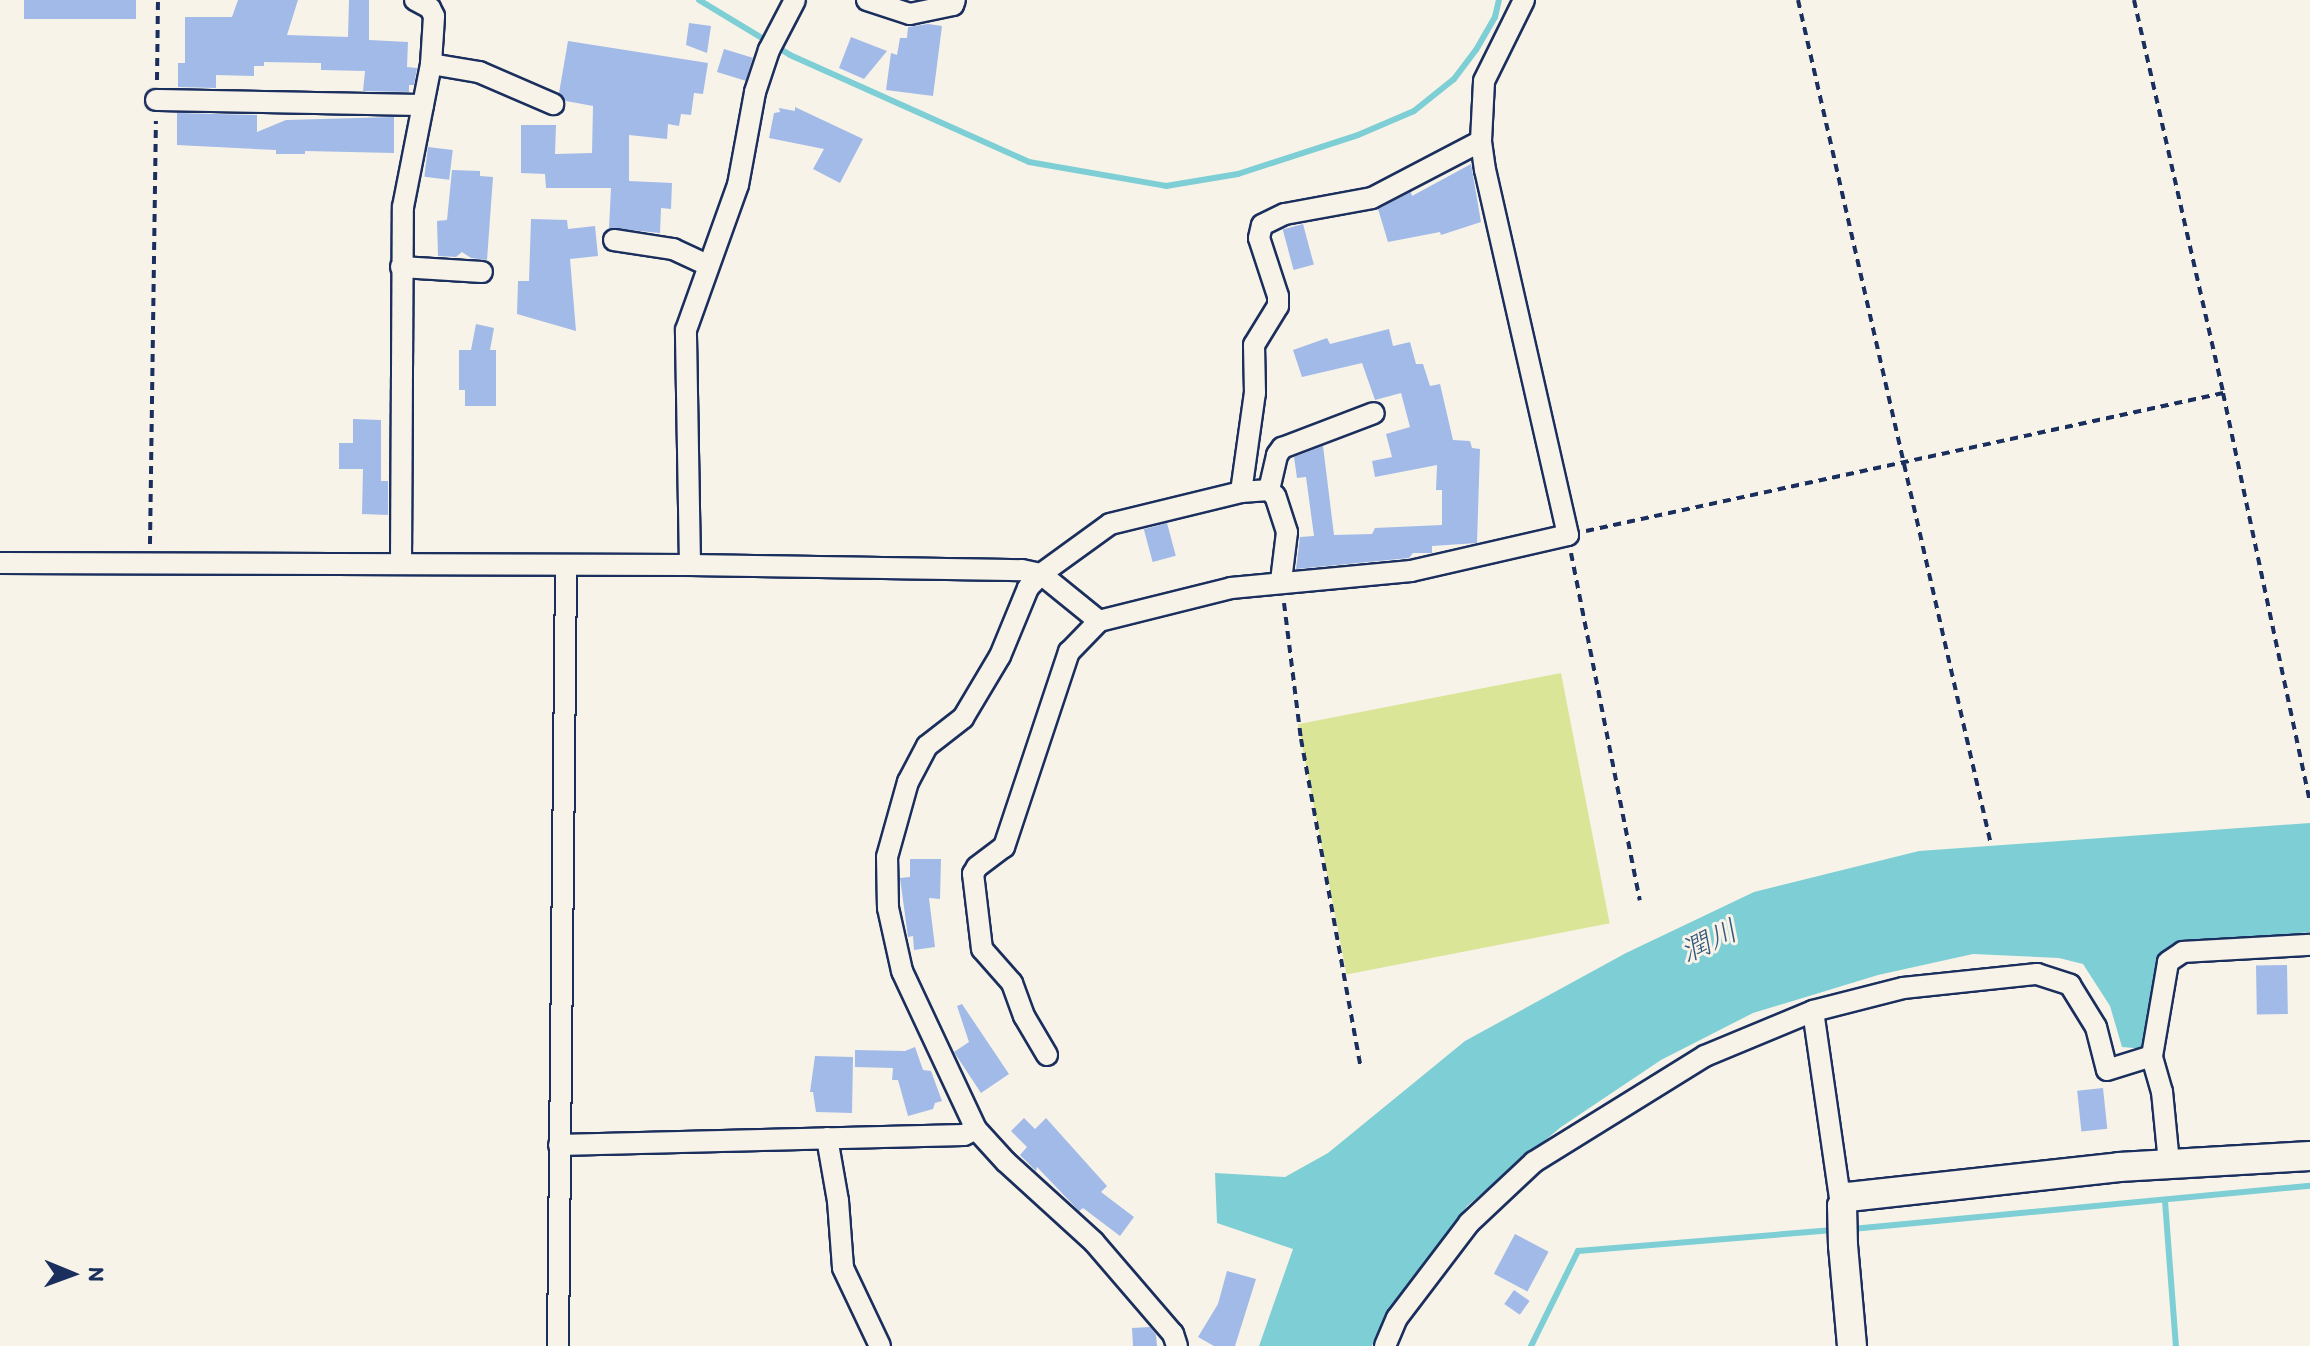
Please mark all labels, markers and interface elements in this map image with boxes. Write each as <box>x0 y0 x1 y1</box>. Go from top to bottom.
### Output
water label: 潤川 <box>1674 912 1744 970</box>
north arrow <box>32 1234 112 1314</box>
text: N <box>83 1267 110 1282</box>

